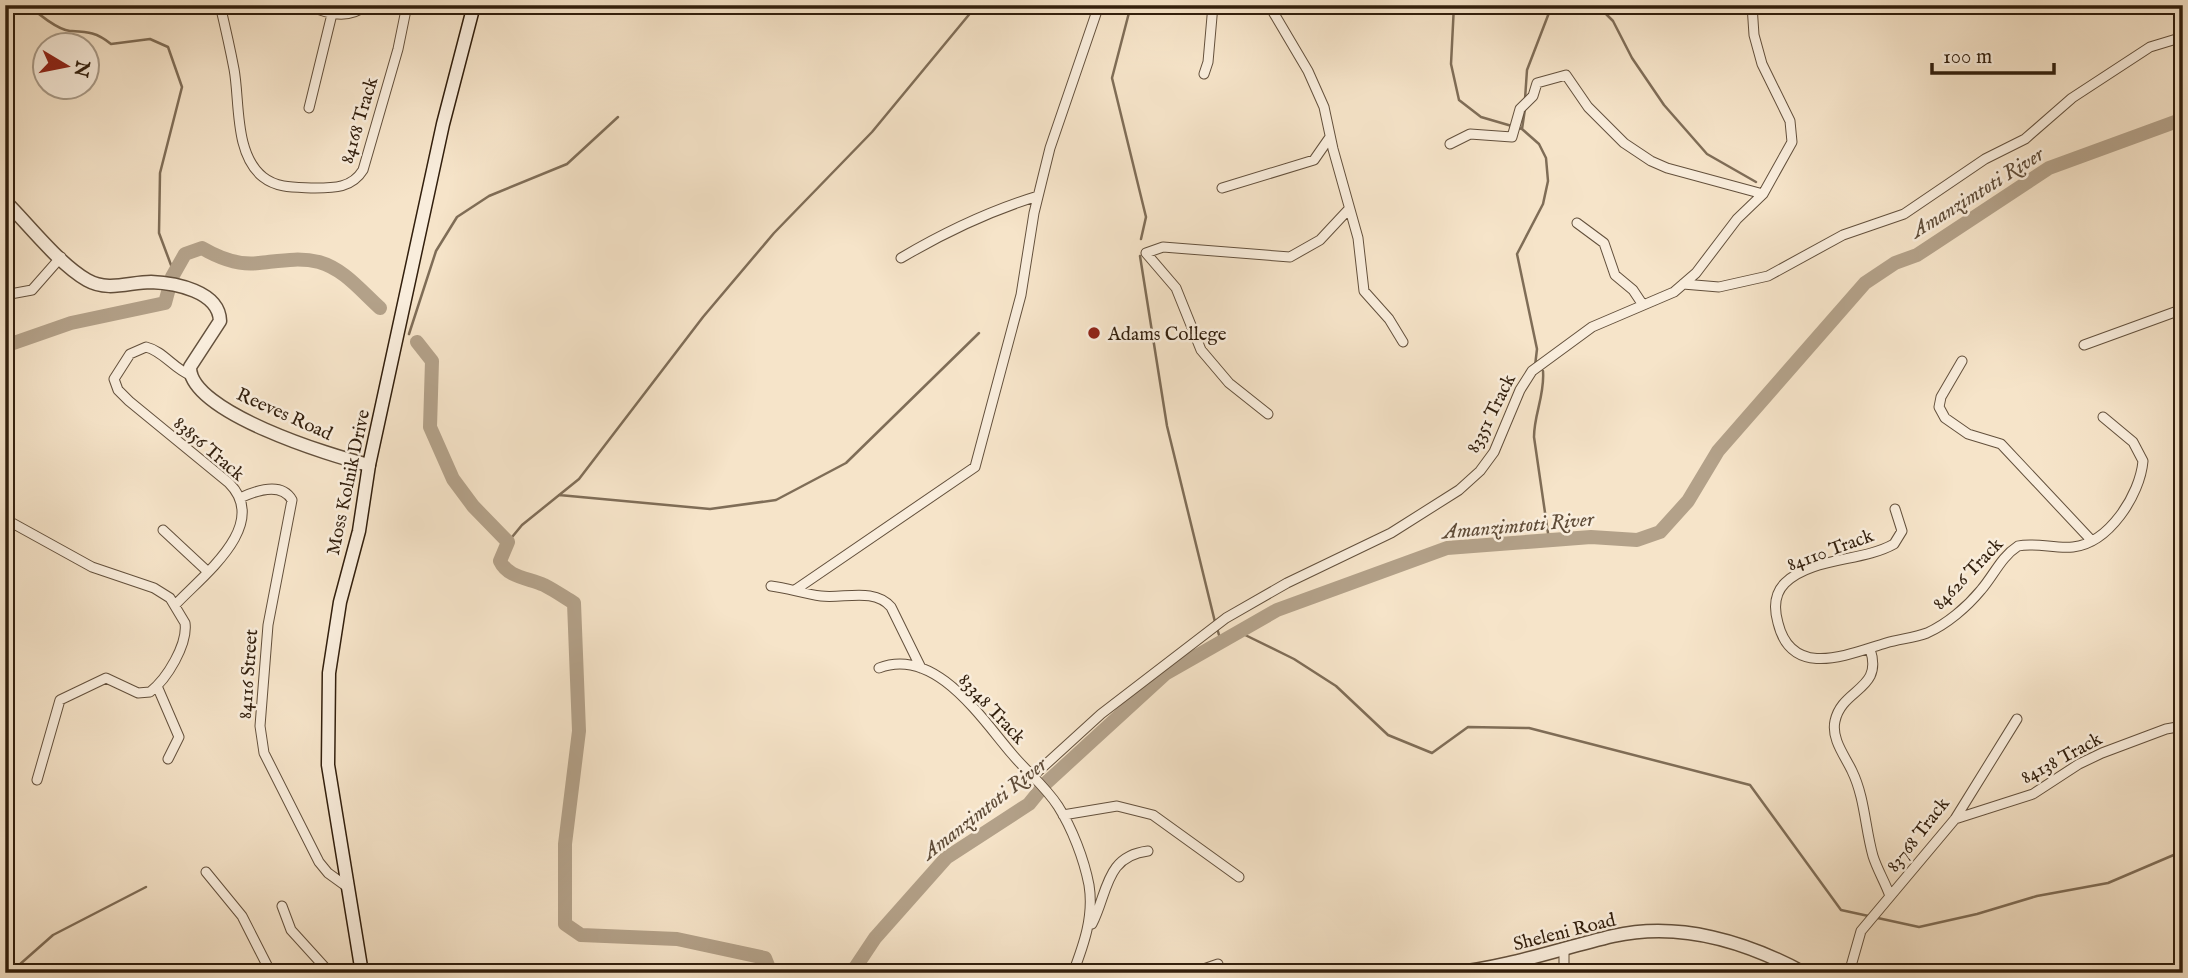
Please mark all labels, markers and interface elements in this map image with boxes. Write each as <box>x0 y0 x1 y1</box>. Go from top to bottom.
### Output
north arrow <box>32 32 102 102</box>
scale bar <box>1932 32 2055 76</box>
text: 100 m <box>1943 44 1992 71</box>
text: N <box>67 57 94 79</box>
street label: 84168 Track <box>335 74 385 167</box>
water label: Amanzimtoti River <box>1905 141 2050 246</box>
place label: Adams College <box>1107 323 1227 347</box>
marker: Adams College <box>1086 325 1102 341</box>
street label: 83351 Track <box>1462 370 1522 458</box>
street label: Reeves Road <box>232 383 337 447</box>
street label: Moss Kolnik Drive <box>322 407 376 557</box>
street label: 83856 Track <box>168 412 250 488</box>
water label: Amanzimtoti River <box>1439 506 1596 547</box>
street label: 84110 Track <box>1784 524 1878 578</box>
street label: 84626 Track <box>1928 532 2010 616</box>
street label: 84116 Street <box>234 628 264 720</box>
street label: 83348 Track <box>953 669 1031 750</box>
street label: 84138 Track <box>2017 727 2107 790</box>
water label: Amanzimtoti River <box>915 751 1054 868</box>
street label: 83768 Track <box>1882 792 1956 878</box>
street label: Sheleni Road <box>1511 908 1619 957</box>

